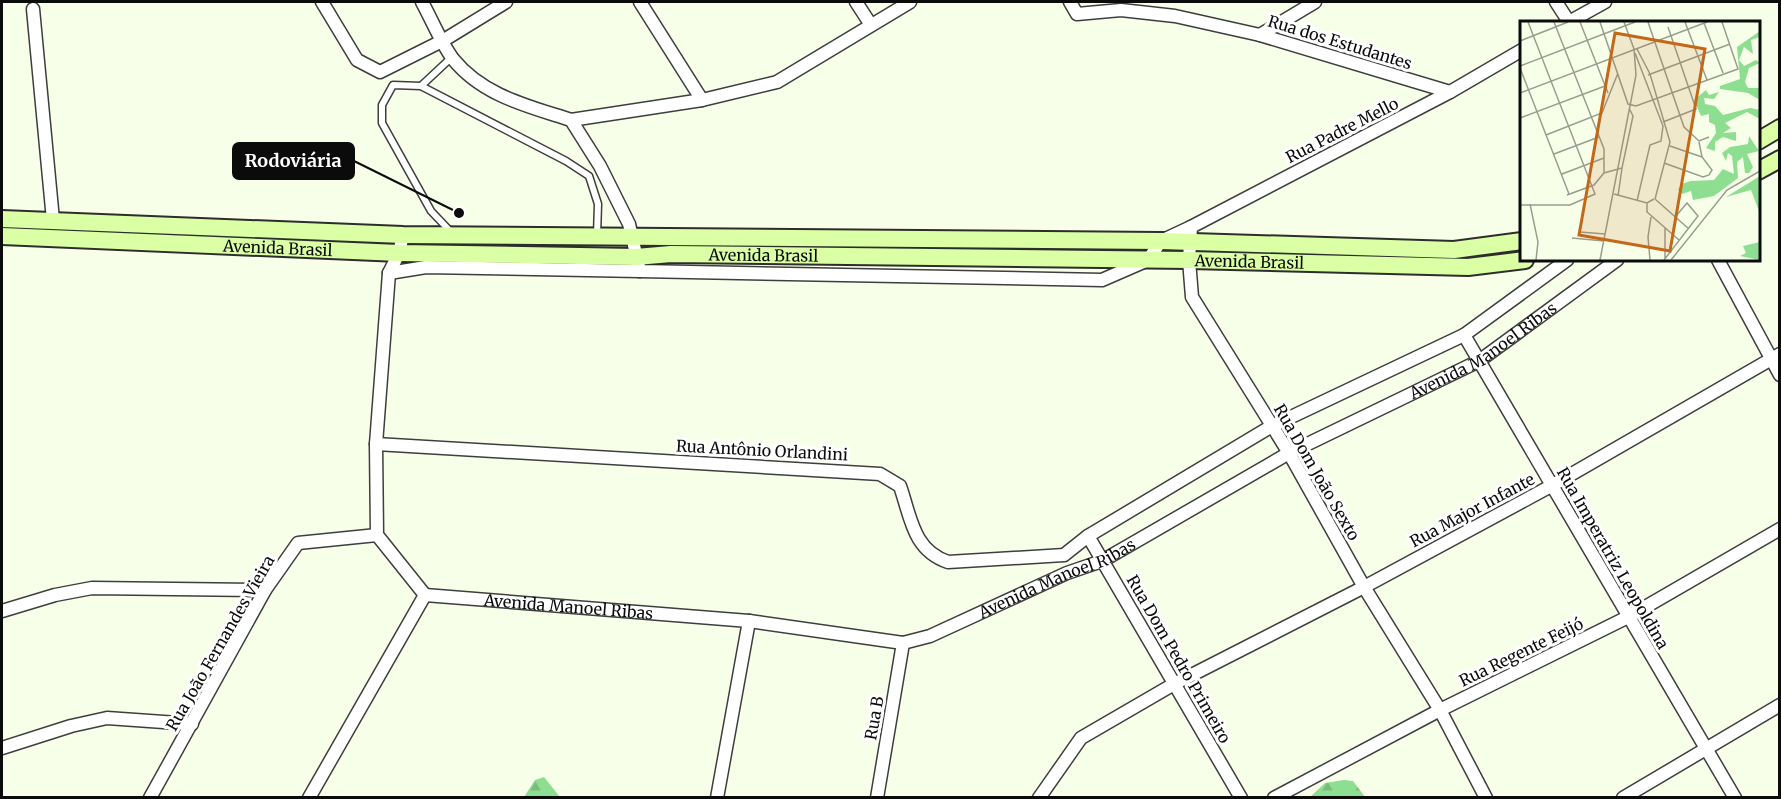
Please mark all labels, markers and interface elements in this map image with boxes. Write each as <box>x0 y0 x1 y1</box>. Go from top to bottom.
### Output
street label: Rua dos Estudantes <box>1266 11 1415 73</box>
inset map <box>1520 21 1760 261</box>
street label: Rua Padre Mello <box>1282 93 1402 167</box>
callout: Rodoviária <box>233 143 354 179</box>
text: Rodoviária <box>244 149 342 172</box>
street label: Avenida Brasil <box>222 235 333 260</box>
street label: Avenida Brasil <box>708 244 818 266</box>
street label: Avenida Brasil <box>1193 250 1305 273</box>
street label: Avenida Manoel Ribas <box>1405 298 1561 404</box>
street label: Rua Dom João Sexto <box>1270 400 1364 544</box>
street label: Rua Antônio Orlandini <box>675 436 849 464</box>
street label: Rua Imperatriz Leopoldina <box>1553 464 1673 653</box>
street label: Rua Major Infante <box>1406 469 1538 551</box>
street label: Avenida Manoel Ribas <box>975 534 1139 623</box>
street label: Rua João Fernandes Vieira <box>162 551 279 734</box>
street label: Rua Dom Pedro Primeiro <box>1123 571 1235 747</box>
street label: Avenida Manoel Ribas <box>482 590 654 623</box>
street label: Rua Regente Feijó <box>1456 613 1586 691</box>
street label: Rua B <box>860 694 888 741</box>

